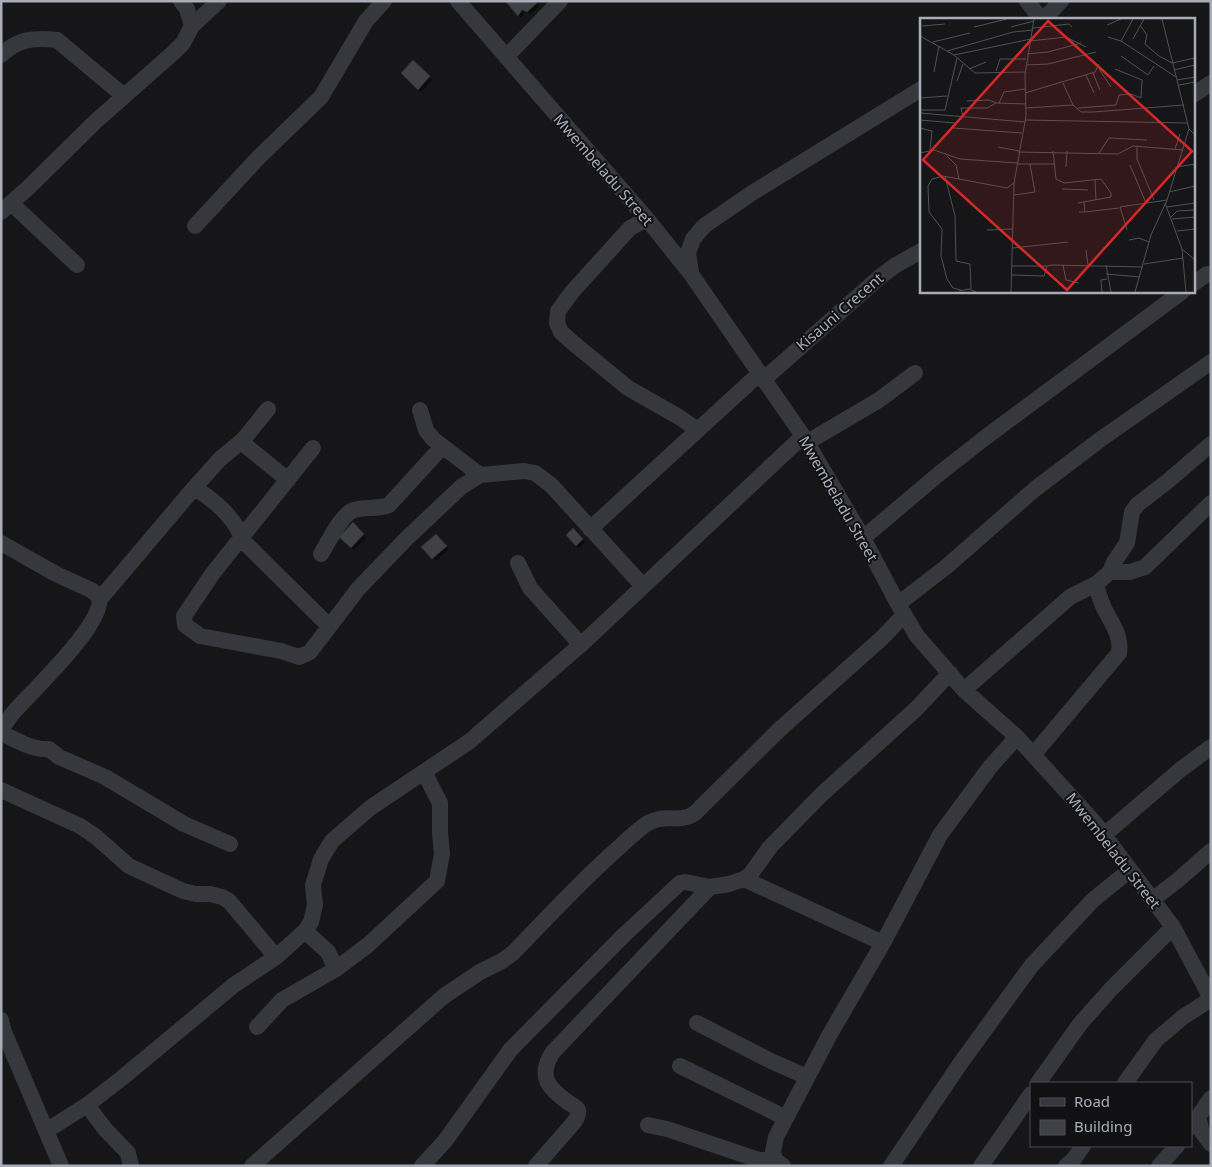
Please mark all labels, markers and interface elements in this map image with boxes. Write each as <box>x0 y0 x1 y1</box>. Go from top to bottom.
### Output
inset map <box>920 18 1194 292</box>
street label: Mwembeladu Street <box>550 109 658 230</box>
street label: Kisauni Crecent <box>792 267 888 355</box>
street label: Mwembeladu Street <box>795 432 883 566</box>
street label: Mwembeladu Street <box>1062 788 1166 913</box>
legend <box>1030 1082 1192 1147</box>
text: Road <box>1074 1091 1110 1111</box>
text: Building <box>1074 1116 1132 1136</box>

